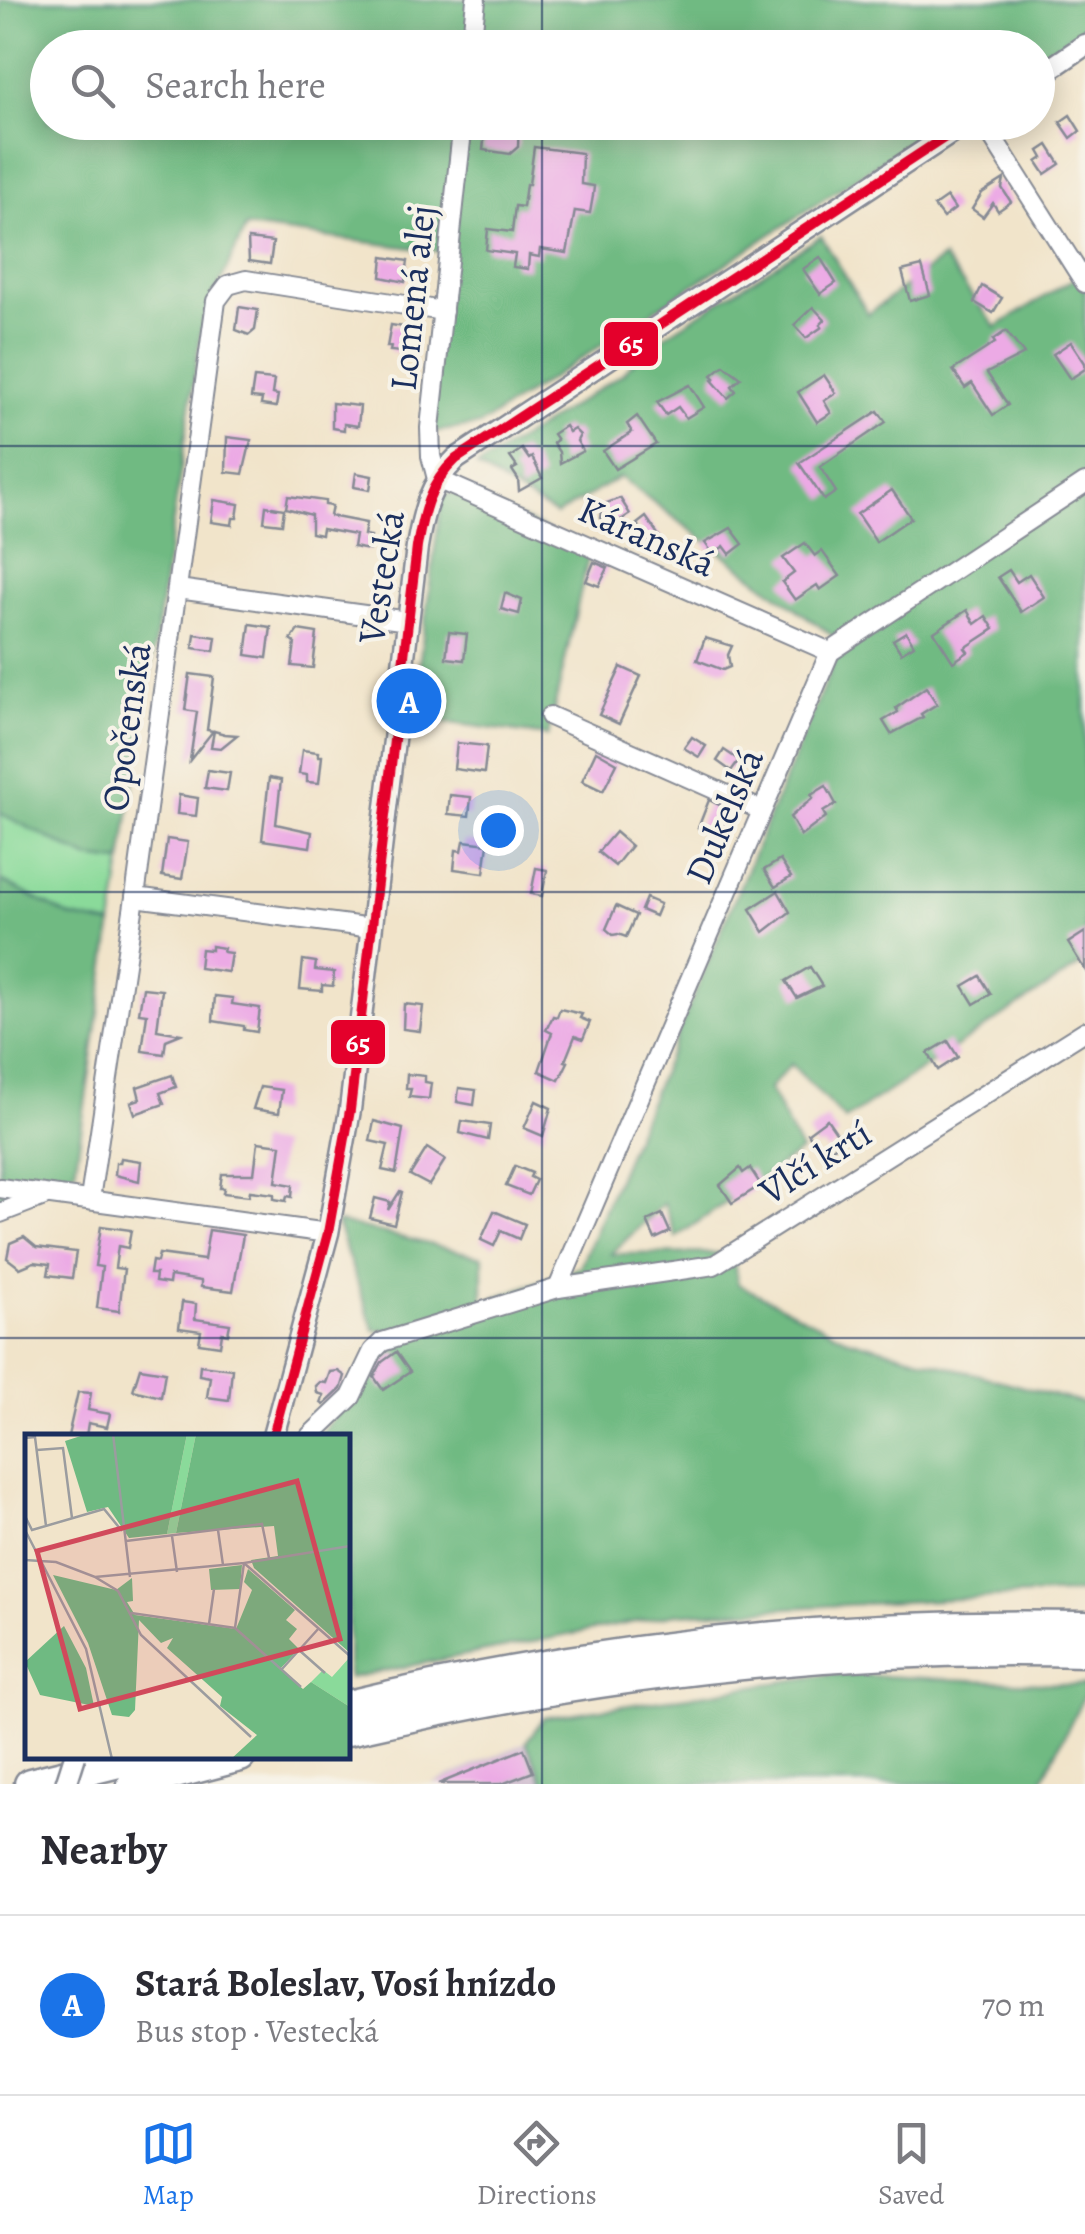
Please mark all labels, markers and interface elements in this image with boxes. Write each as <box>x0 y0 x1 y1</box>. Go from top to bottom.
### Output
search box <box>30 30 1055 140</box>
icon: search <box>65 58 120 113</box>
text: Search here <box>145 59 326 111</box>
street label: Lomená alej <box>376 203 448 393</box>
line badge: 65 <box>602 320 660 368</box>
text: 65 <box>618 325 644 363</box>
street label: Káranská <box>570 483 724 589</box>
street label: Vestecká <box>345 506 417 648</box>
street label: Opočenská <box>88 639 164 815</box>
pin: A <box>376 664 442 738</box>
street label: Dukelská <box>672 740 776 892</box>
your location <box>473 805 524 856</box>
line badge: 65 <box>329 1018 387 1066</box>
text: 65 <box>345 1024 371 1062</box>
street label: Vlčí krtí <box>748 1107 881 1217</box>
inset map <box>25 1434 350 1759</box>
text: Nearby <box>40 1821 167 1878</box>
text: Stará Boleslav, Vosí hnízdo <box>135 1957 556 2009</box>
text: A <box>62 1983 83 2027</box>
text: 70 m <box>982 1983 1045 2027</box>
text: Bus stop · Vestecká <box>135 2009 379 2053</box>
tab: Map <box>141 2116 196 2214</box>
tab: Directions <box>477 2116 597 2214</box>
tab: Saved <box>878 2116 944 2214</box>

